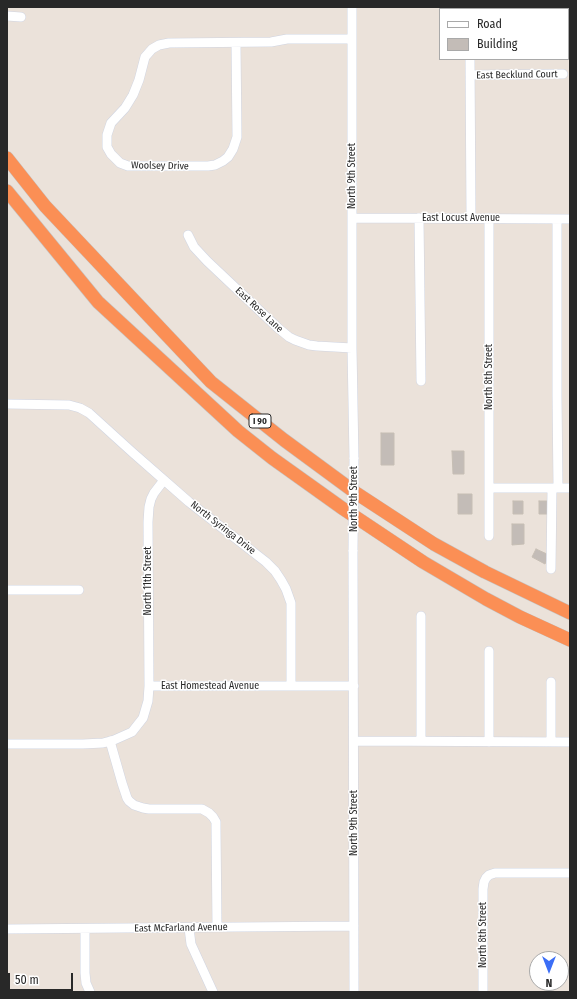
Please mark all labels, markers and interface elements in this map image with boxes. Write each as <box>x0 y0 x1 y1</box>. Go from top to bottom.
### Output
legend <box>439 8 569 60</box>
text: Road <box>477 17 502 31</box>
text: Building <box>477 37 517 51</box>
street label: East Becklund Court <box>476 68 558 82</box>
street label: North 9th Street <box>346 143 358 209</box>
street label: Woolsey Drive <box>131 159 189 173</box>
street label: East Locust Avenue <box>422 212 500 224</box>
street label: East Rose Lane <box>233 285 285 335</box>
street label: North 8th Street <box>483 344 495 410</box>
road number: I 90 <box>249 414 271 428</box>
street label: North 9th Street <box>348 466 360 532</box>
street label: North Syringa Drive <box>188 499 258 557</box>
street label: North 11th Street <box>142 547 154 615</box>
street label: East Homestead Avenue <box>161 680 259 692</box>
street label: North 9th Street <box>348 790 360 856</box>
street label: North 8th Street <box>477 902 489 968</box>
street label: East McFarland Avenue <box>134 921 228 935</box>
north arrow <box>529 951 569 991</box>
scale bar <box>10 965 75 991</box>
text: 50 m <box>15 973 39 987</box>
text: N <box>546 976 552 989</box>

